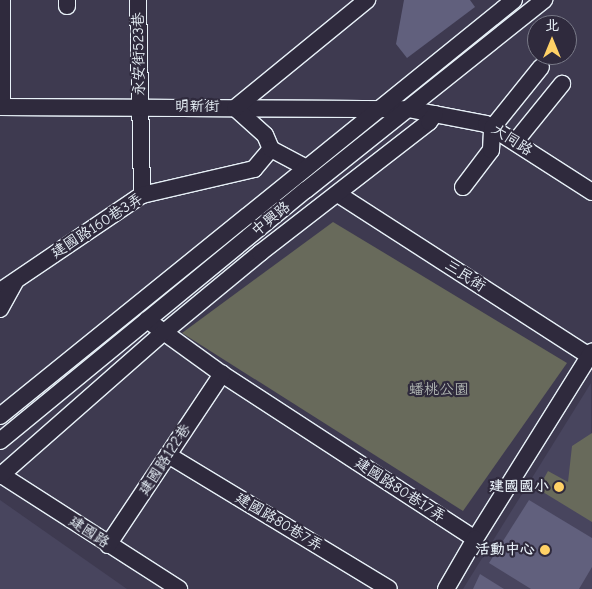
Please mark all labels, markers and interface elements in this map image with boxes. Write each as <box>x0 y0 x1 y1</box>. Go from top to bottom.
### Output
street label: 永安街523巷 <box>129 12 149 96</box>
north arrow <box>527 15 577 65</box>
text: 北 <box>545 17 559 34</box>
street label: 明新街 <box>175 98 219 116</box>
street label: 大同路 <box>488 120 536 160</box>
street label: 建國路160巷3弄 <box>48 190 146 262</box>
street label: 中興路 <box>248 198 294 240</box>
street label: 三民街 <box>441 256 489 296</box>
park label: 蟠桃公園 <box>409 381 469 399</box>
street label: 建國路122巷 <box>135 421 195 499</box>
street label: 建國路80巷17弄 <box>351 454 449 526</box>
place label: 建國國小 <box>489 478 549 496</box>
marker: 建國國小 <box>553 481 565 493</box>
street label: 建國路80巷7弄 <box>232 489 326 555</box>
street label: 建國路 <box>65 512 113 552</box>
place label: 活動中心 <box>475 541 535 559</box>
marker: 活動中心 <box>539 544 551 556</box>

